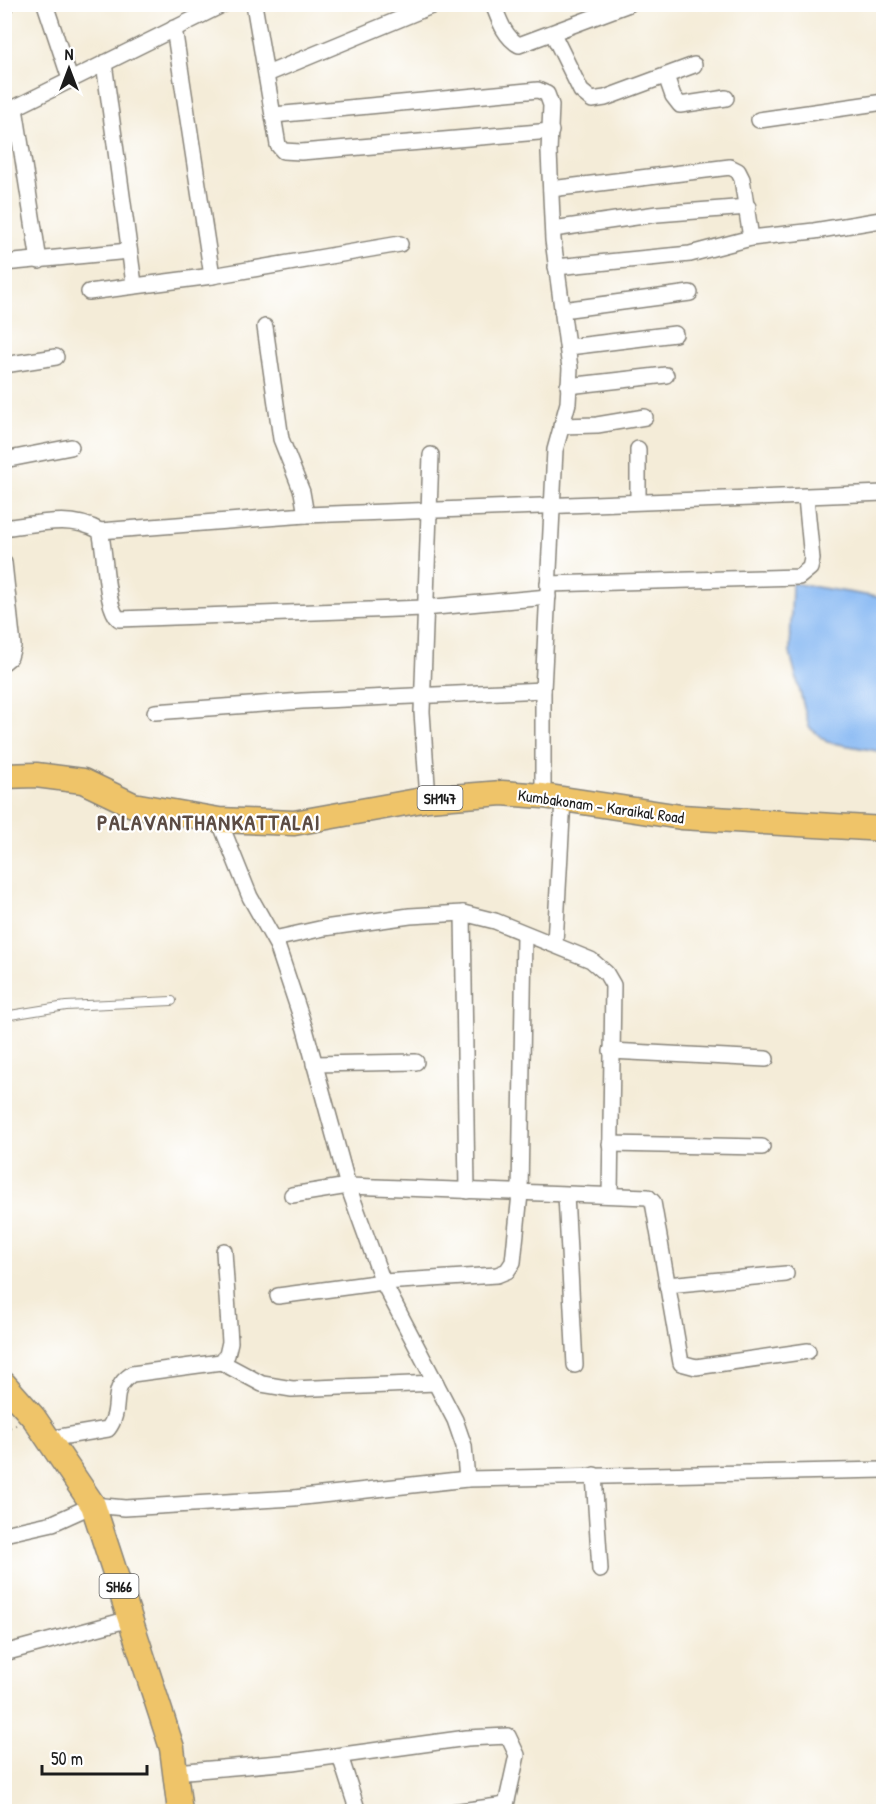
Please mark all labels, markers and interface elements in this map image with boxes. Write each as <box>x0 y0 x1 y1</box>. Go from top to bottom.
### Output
north arrow <box>39 39 99 99</box>
text: N <box>65 43 74 65</box>
street label: Kumbakonam - Karaikal Road <box>517 783 685 829</box>
road number: SH147 <box>418 786 462 810</box>
district label: PALAVANTHANKATTALAI <box>97 807 321 837</box>
road number: SH66 <box>100 1574 138 1598</box>
scale bar <box>42 1738 147 1776</box>
text: 50 m <box>51 1746 83 1771</box>

